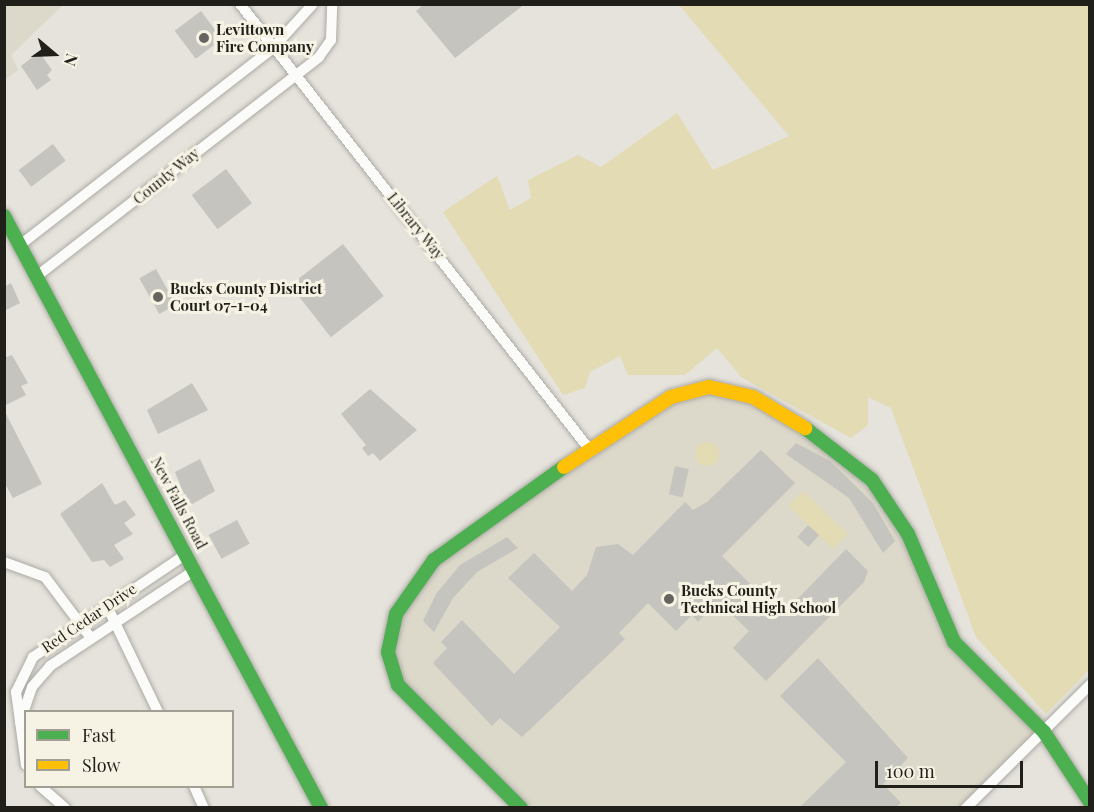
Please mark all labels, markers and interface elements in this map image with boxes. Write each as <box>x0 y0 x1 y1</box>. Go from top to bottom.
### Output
place label: Levittown Fire Company <box>216 20 314 55</box>
north arrow <box>24 24 84 84</box>
marker: Levittown Fire Company <box>197 31 211 45</box>
text: N <box>60 51 83 69</box>
street label: County Way <box>129 144 203 208</box>
street label: Library Way <box>383 189 449 263</box>
place label: Bucks County District Court 07-1-04 <box>170 279 323 314</box>
marker: Bucks County District Court 07-1-04 <box>151 290 165 304</box>
street label: New Falls Road <box>147 454 211 552</box>
street label: Red Cedar Drive <box>38 580 140 656</box>
place label: Bucks County Technical High School <box>681 581 836 616</box>
marker: Bucks County Technical High School <box>662 592 676 606</box>
legend <box>24 710 234 788</box>
text: Fast <box>82 723 115 747</box>
scale bar <box>878 749 1026 787</box>
text: Slow <box>82 753 120 777</box>
text: 100 m <box>886 759 935 783</box>

